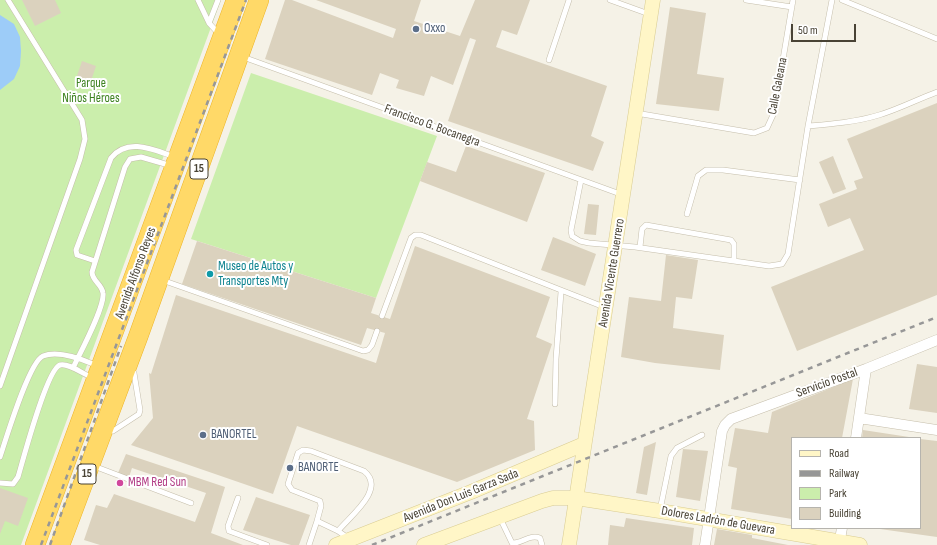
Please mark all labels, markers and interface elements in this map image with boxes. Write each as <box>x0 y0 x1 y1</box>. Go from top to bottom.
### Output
scale bar <box>793 16 858 42</box>
place label: Oxxo <box>424 21 445 37</box>
text: 50 m <box>798 23 818 38</box>
marker: Oxxo <box>411 24 421 34</box>
street label: Calle Galeana <box>765 56 791 116</box>
park label: Parque Niños Héroes <box>62 76 120 107</box>
street label: Francisco G. Bocanegra <box>382 101 482 151</box>
road number: 15 <box>190 159 208 179</box>
street label: Avenida Vicente Guerrero <box>596 217 628 329</box>
street label: Avenida Alfonso Reyes <box>112 225 160 321</box>
place label: Museo de Autos y Transportes Mty <box>218 259 293 290</box>
marker: Museo de Autos y Transportes Mty <box>205 269 215 279</box>
street label: Servicio Postal <box>794 365 860 401</box>
place label: BANORTEL <box>211 427 257 443</box>
marker: BANORTEL <box>198 430 208 440</box>
legend <box>791 437 921 529</box>
text: Road <box>829 446 849 461</box>
place label: BANORTE <box>298 460 339 476</box>
marker: BANORTE <box>285 463 295 473</box>
road number: 15 <box>78 464 96 484</box>
street label: Avenida Don Luis Garza Sada <box>401 466 521 526</box>
text: Railway <box>829 466 859 481</box>
place label: MBM Red Sun <box>128 475 186 491</box>
marker: MBM Red Sun <box>115 478 125 488</box>
text: Park <box>829 486 847 501</box>
street label: Dolores Ladròn de Guevara <box>660 503 776 539</box>
text: Building <box>829 506 861 521</box>

